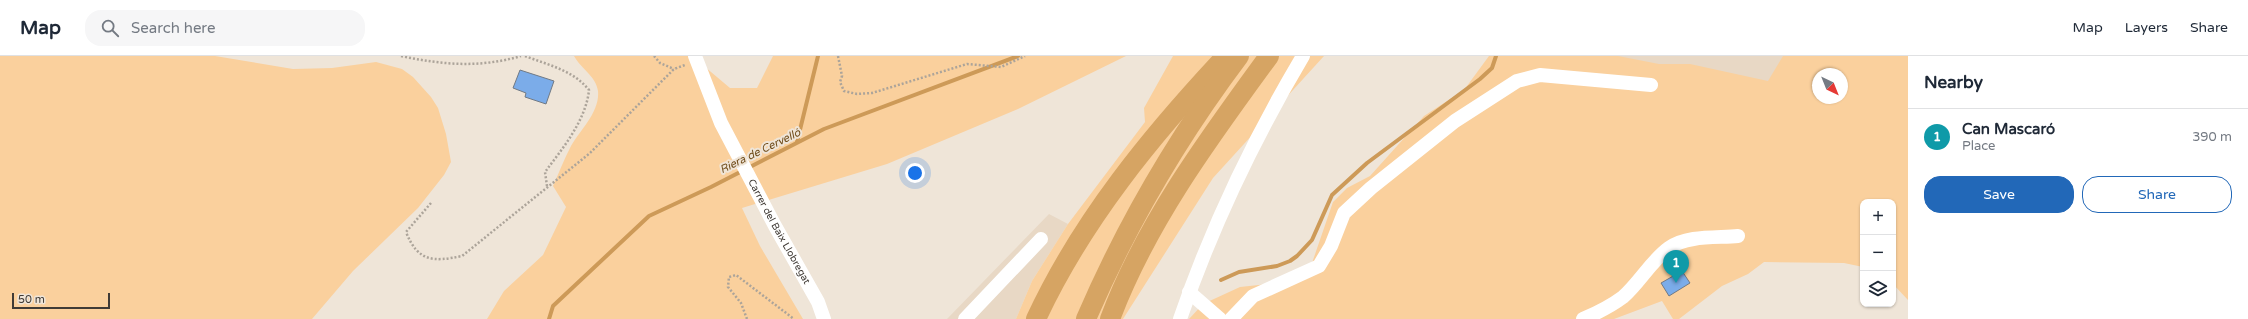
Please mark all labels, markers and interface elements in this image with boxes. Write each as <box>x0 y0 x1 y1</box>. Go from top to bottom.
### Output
search box <box>85 10 365 46</box>
text: Map <box>20 17 61 39</box>
icon: search <box>99 17 121 39</box>
text: Search here <box>131 19 215 37</box>
text: Map <box>2073 19 2103 36</box>
text: Layers <box>2125 19 2168 36</box>
text: Share <box>2190 19 2228 36</box>
north arrow <box>1812 68 1848 104</box>
text: Nearby <box>1924 72 1983 93</box>
text: Can Mascaró <box>1962 120 2055 138</box>
water label: Riera de Cervelló <box>718 125 804 176</box>
text: 1 <box>1933 129 1941 145</box>
text: 390 m <box>2192 129 2232 145</box>
text: Place <box>1962 138 1995 154</box>
your location <box>905 163 925 183</box>
button: Save <box>1924 176 2074 213</box>
button: Share <box>2082 176 2232 213</box>
street label: Carrer del Baix Llobregat <box>745 177 813 286</box>
map controls <box>1860 199 1896 307</box>
button: + <box>1860 199 1896 235</box>
button: − <box>1860 235 1896 271</box>
pin: 1 <box>1663 250 1689 283</box>
button: layers <box>1860 271 1896 307</box>
scale bar <box>12 291 110 310</box>
text: 50 m <box>18 293 45 306</box>

